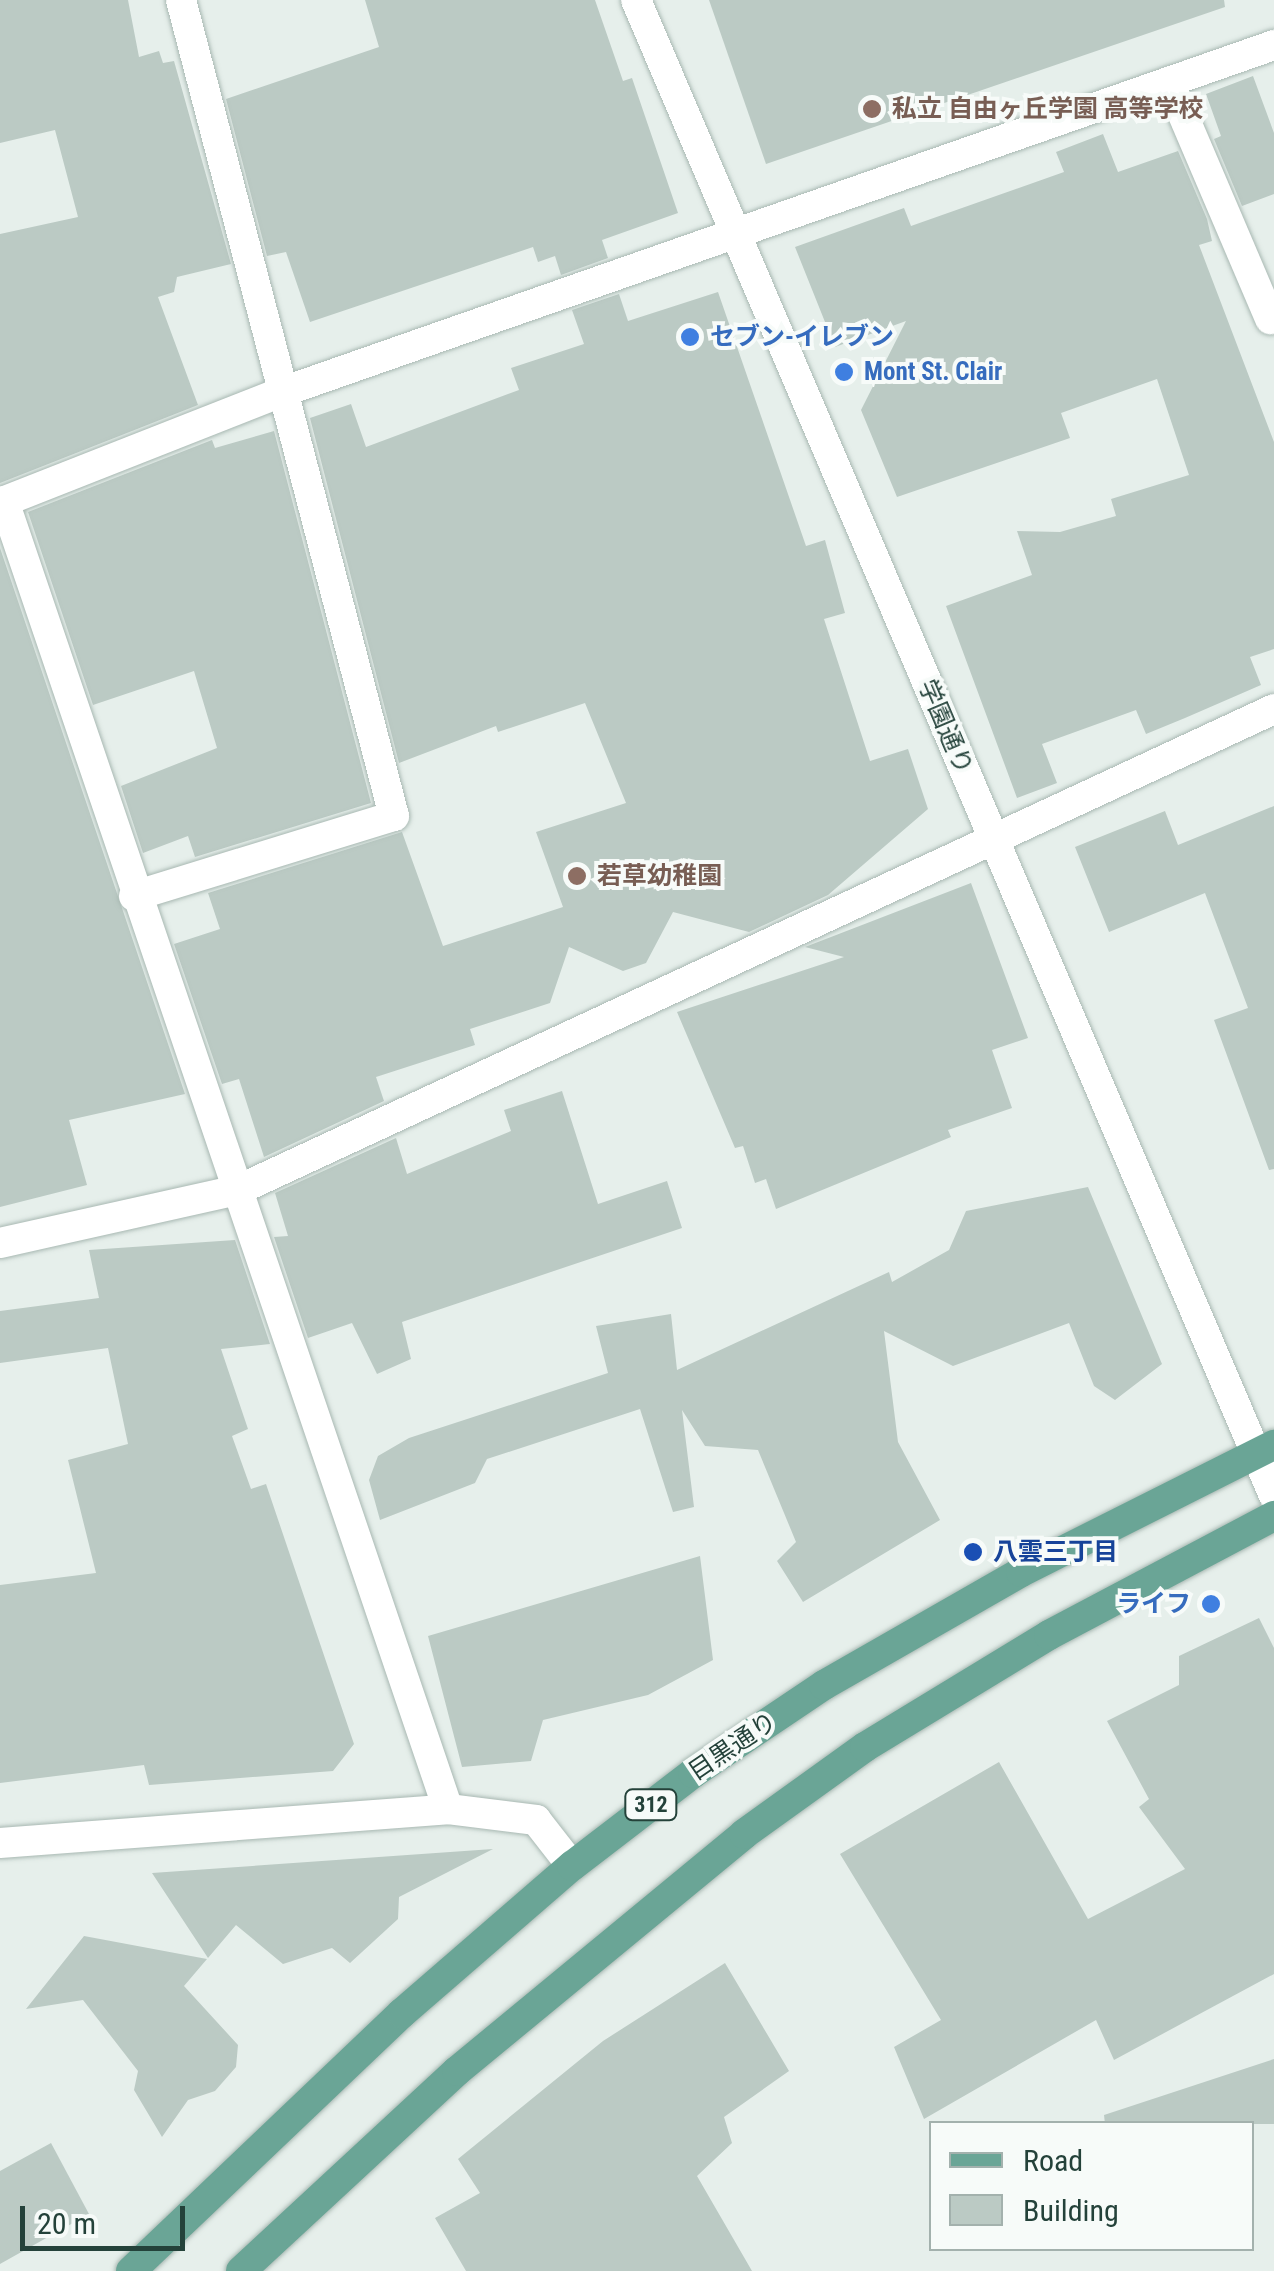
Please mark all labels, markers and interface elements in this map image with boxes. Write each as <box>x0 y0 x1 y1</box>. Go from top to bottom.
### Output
place label: 私立 自由ヶ丘学園 高等学校 <box>892 94 1204 124</box>
marker: 私立 自由ヶ丘学園 高等学校 <box>861 98 883 120</box>
place label: セブン-イレブン <box>710 322 894 352</box>
marker: セブン-イレブン <box>679 326 701 348</box>
place label: Mont St. Clair <box>864 357 1002 387</box>
marker: Mont St. Clair <box>833 361 855 383</box>
street label: 学園通り <box>912 675 978 779</box>
place label: 若草幼稚園 <box>597 861 722 891</box>
marker: 若草幼稚園 <box>566 865 588 887</box>
place label: 八雲三丁目 <box>993 1537 1118 1567</box>
marker: 八雲三丁目 <box>962 1541 984 1563</box>
place label: ライフ <box>1116 1589 1191 1619</box>
marker: ライフ <box>1200 1593 1222 1615</box>
street label: 目黒通り <box>683 1707 783 1787</box>
road number: 312 <box>624 1788 678 1822</box>
legend <box>929 2121 1254 2251</box>
text: Road <box>1023 2143 1083 2178</box>
scale bar <box>25 2186 190 2248</box>
text: Building <box>1023 2193 1119 2228</box>
text: 20 m <box>37 2206 96 2241</box>

